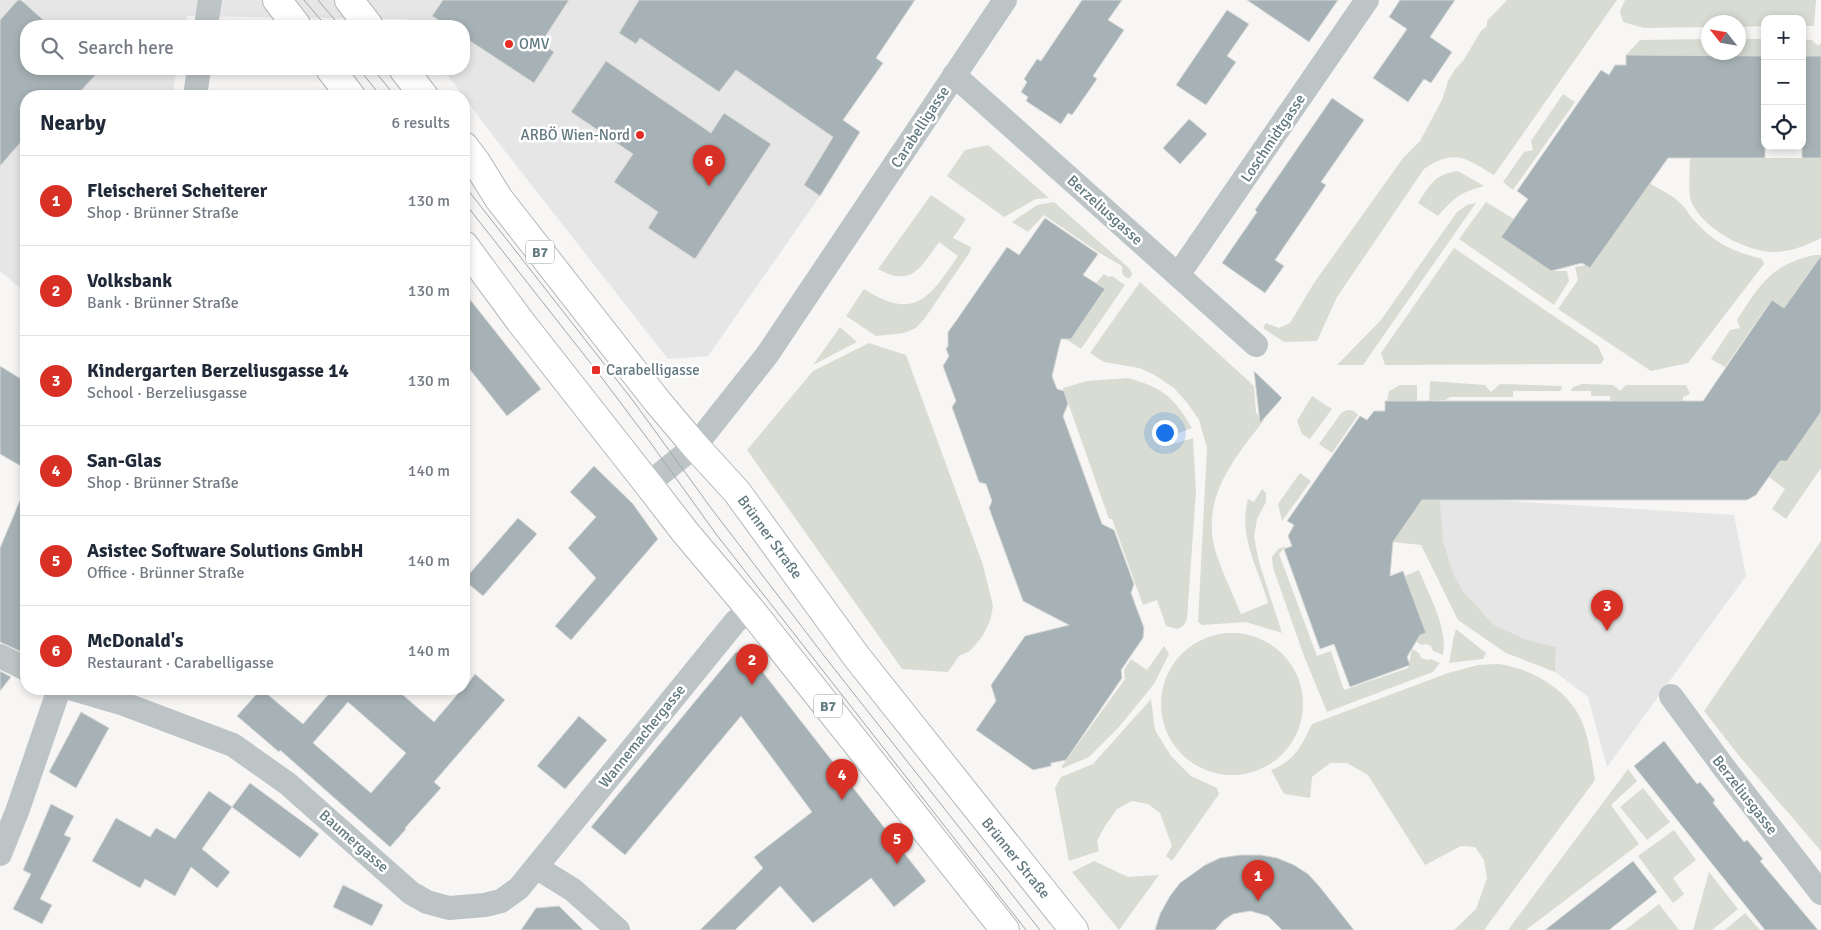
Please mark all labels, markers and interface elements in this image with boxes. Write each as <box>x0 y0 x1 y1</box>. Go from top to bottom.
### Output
north arrow <box>1701 15 1746 60</box>
map controls <box>1761 15 1806 150</box>
button: + <box>1761 15 1806 60</box>
search box <box>20 20 470 75</box>
icon: search <box>38 34 66 62</box>
place label: OMV <box>519 35 550 53</box>
text: Search here <box>78 36 174 60</box>
marker: OMV <box>503 38 515 50</box>
button: − <box>1761 60 1806 105</box>
street label: Carabelligasse <box>887 83 953 171</box>
street label: Loschmidtgasse <box>1237 91 1309 185</box>
button: locate <box>1761 105 1806 150</box>
text: Nearby <box>40 110 106 136</box>
text: 6 results <box>391 113 450 133</box>
place label: ARBÖ Wien-Nord <box>521 126 630 144</box>
marker: ARBÖ Wien-Nord <box>634 129 646 141</box>
pin: 6 <box>693 145 725 186</box>
street label: Berzeliusgasse <box>1063 171 1147 249</box>
text: Fleischerei Scheiterer <box>87 179 267 203</box>
text: 1 <box>52 191 60 211</box>
text: 130 m <box>408 191 450 211</box>
text: Shop · Brünner Straße <box>87 203 239 223</box>
road number: B7 <box>526 240 554 264</box>
text: Volksbank <box>87 269 172 293</box>
text: 2 <box>52 281 60 301</box>
text: 130 m <box>408 281 450 301</box>
text: Bank · Brünner Straße <box>87 293 239 313</box>
text: Kindergarten Berzeliusgasse 14 <box>87 359 349 383</box>
place label: Carabelligasse <box>606 361 700 379</box>
marker: Carabelligasse <box>590 364 602 376</box>
text: 3 <box>52 371 60 391</box>
text: 130 m <box>408 371 450 391</box>
text: School · Berzeliusgasse <box>87 383 247 403</box>
your location <box>1152 420 1178 446</box>
text: San-Glas <box>87 449 161 473</box>
text: 4 <box>52 461 60 481</box>
text: 140 m <box>408 461 450 481</box>
text: Shop · Brünner Straße <box>87 473 239 493</box>
street label: Brünner Straße <box>734 492 806 582</box>
text: Asistec Software Solutions GmbH <box>87 539 363 563</box>
text: 5 <box>52 551 60 571</box>
text: 140 m <box>408 551 450 571</box>
text: Office · Brünner Straße <box>87 563 245 583</box>
pin: 3 <box>1591 590 1623 631</box>
text: McDonald's <box>87 629 183 653</box>
text: 6 <box>52 641 60 661</box>
text: 140 m <box>408 641 450 661</box>
pin: 2 <box>736 644 768 685</box>
text: Restaurant · Carabelligasse <box>87 653 274 673</box>
street label: Wannemachergasse <box>595 681 689 791</box>
road number: B7 <box>814 694 842 718</box>
street label: Berzeliusgasse <box>1709 752 1781 838</box>
pin: 4 <box>826 759 858 800</box>
street label: Baumergasse <box>316 806 392 876</box>
street label: Brünner Straße <box>978 814 1054 902</box>
pin: 5 <box>881 823 913 864</box>
pin: 1 <box>1242 860 1274 901</box>

